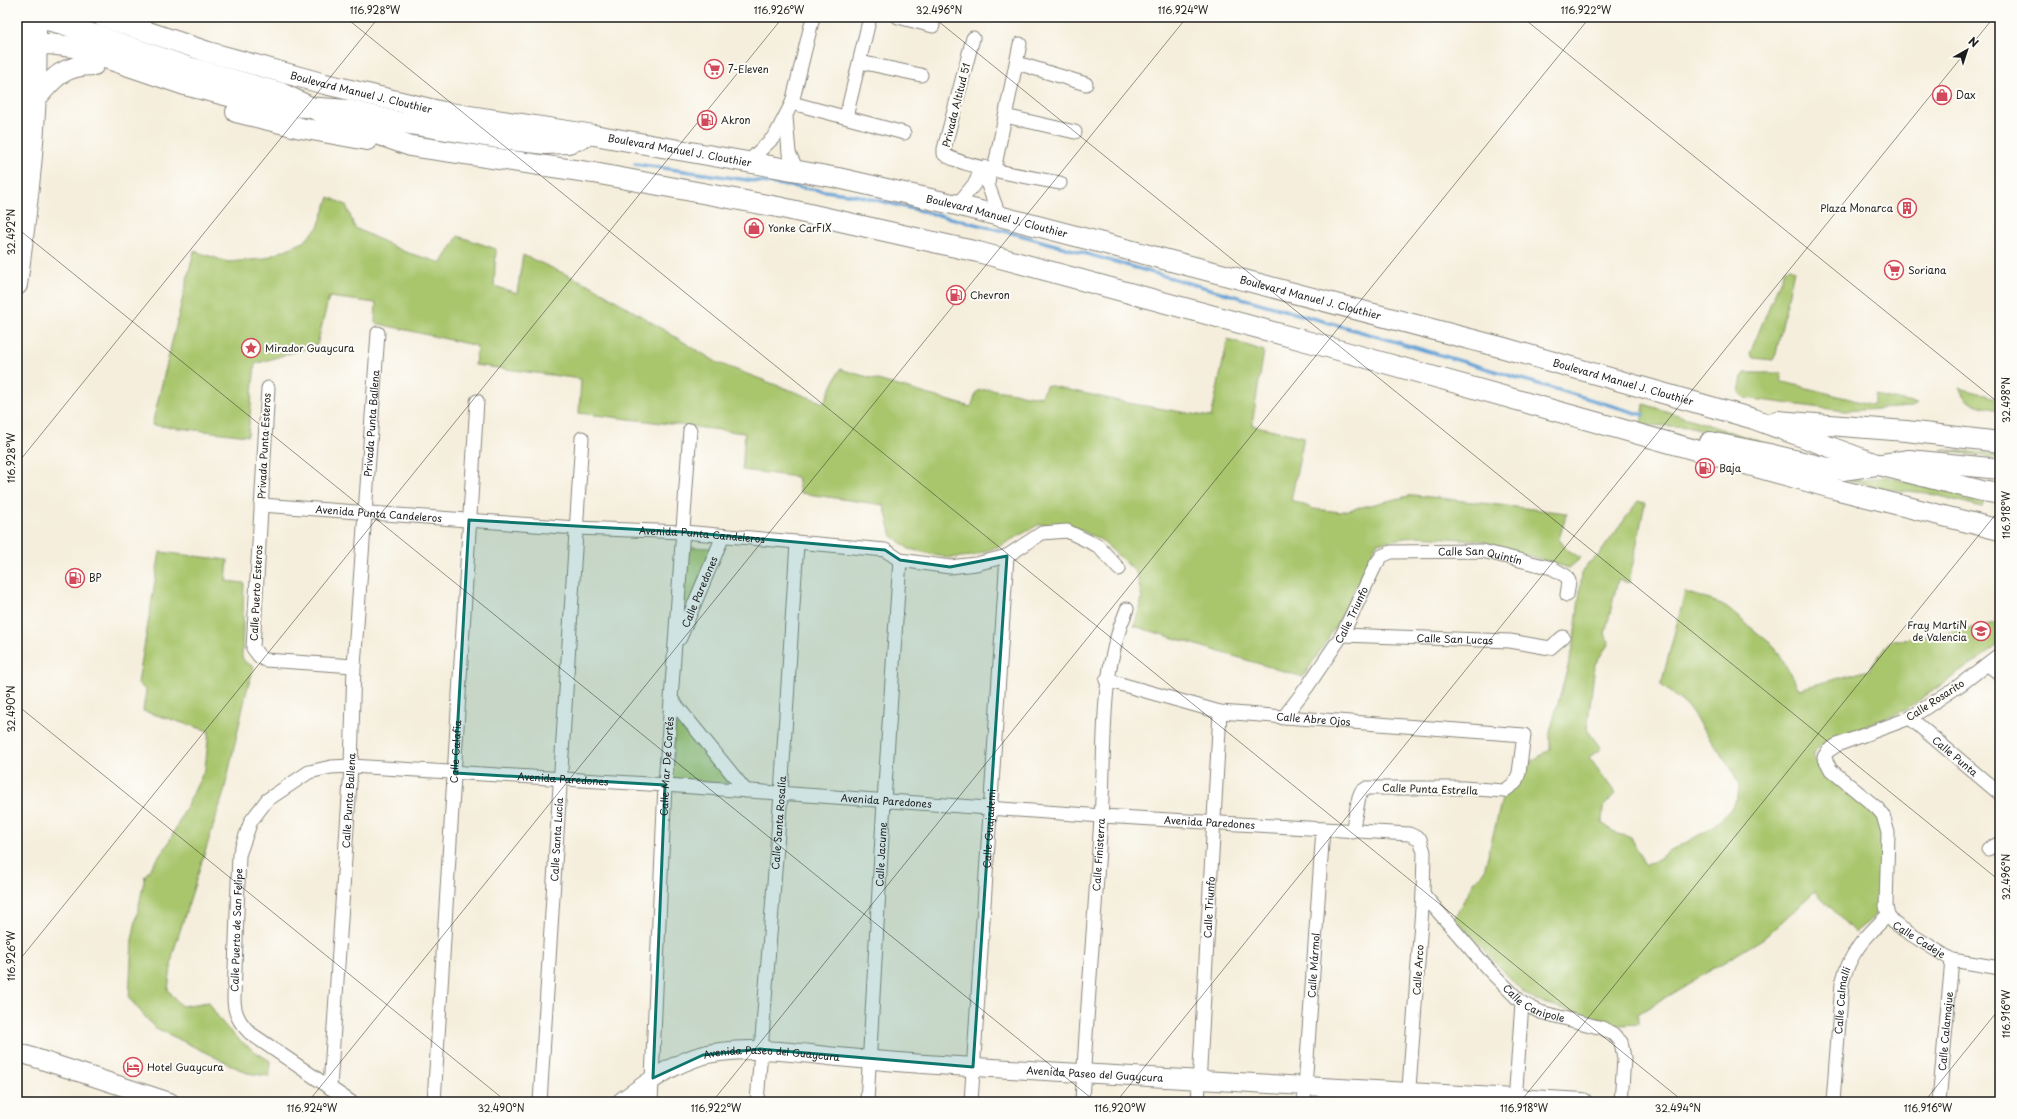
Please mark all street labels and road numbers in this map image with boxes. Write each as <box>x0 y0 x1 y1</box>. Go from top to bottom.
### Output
street label: Privada Altitud 51 <box>938 61 973 149</box>
street label: Boulevard Manuel J. Clouthier <box>289 67 434 116</box>
street label: Boulevard Manuel J. Clouthier <box>607 130 753 170</box>
street label: Boulevard Manuel J. Clouthier <box>925 190 1070 241</box>
street label: Boulevard Manuel J. Clouthier <box>1238 271 1383 323</box>
street label: Boulevard Manuel J. Clouthier <box>1551 354 1696 409</box>
street label: Privada Punta Ballena <box>360 369 382 477</box>
street label: Privada Punta Esteros <box>253 392 274 499</box>
street label: Avenida Punta Candeleros <box>315 501 443 525</box>
street label: Avenida Punta Candeleros <box>639 522 766 546</box>
street label: Calle San Quintín <box>1438 543 1524 567</box>
street label: Calle Puerto Esteros <box>245 544 266 641</box>
street label: Calle Paredones <box>677 553 721 630</box>
street label: Calle Triunfo <box>1330 583 1371 646</box>
street label: Calle San Lucas <box>1416 630 1494 647</box>
street label: Calle Rosarito <box>1903 675 1967 724</box>
street label: Calle Abre Ojos <box>1276 708 1351 729</box>
street label: Calle Mar De Cortés <box>656 716 677 816</box>
street label: Calle Calafia <box>446 719 464 784</box>
street label: Calle Punta <box>1929 732 1982 780</box>
street label: Calle Punta Ballena <box>338 752 358 849</box>
street label: Avenida Paredones <box>517 768 609 789</box>
street label: Calle Santa Rosalía <box>767 775 789 870</box>
street label: Calle Punta Estrella <box>1382 779 1479 798</box>
street label: Calle Guajademi <box>978 788 999 869</box>
street label: Avenida Paredones <box>840 789 933 811</box>
street label: Calle Santa Lucía <box>546 796 566 882</box>
street label: Avenida Paredones <box>1164 812 1256 832</box>
street label: Calle Finisterra <box>1088 817 1108 892</box>
street label: Calle Jacume <box>871 821 890 887</box>
street label: Calle Puerto de San Felipe <box>226 868 246 992</box>
street label: Calle Triunfo <box>1199 876 1218 939</box>
street label: Calle Cadeje <box>1890 917 1949 961</box>
street label: Calle Mármol <box>1303 932 1323 998</box>
street label: Calle Arco <box>1408 944 1427 996</box>
street label: Calle Calmalli <box>1830 964 1854 1035</box>
street label: Calle Canipole <box>1500 980 1567 1025</box>
street label: Calle Calamajue <box>1934 990 1956 1072</box>
street label: Avenida Paseo del Guaycura <box>702 1042 842 1064</box>
street label: Avenida Paseo del Guaycura <box>1026 1062 1165 1085</box>

